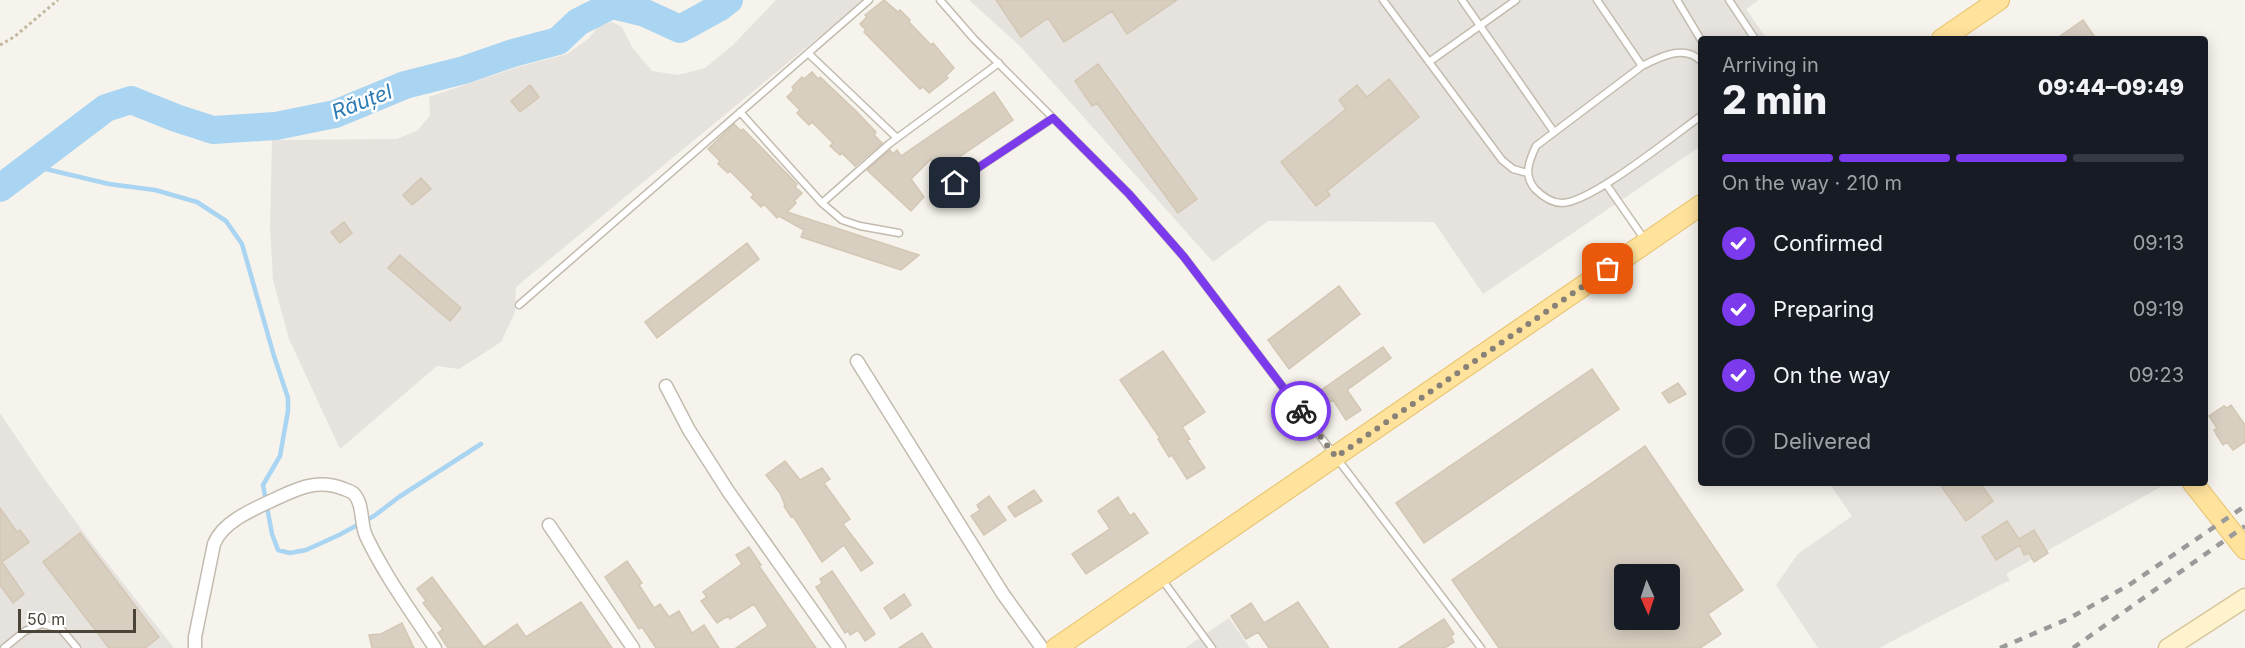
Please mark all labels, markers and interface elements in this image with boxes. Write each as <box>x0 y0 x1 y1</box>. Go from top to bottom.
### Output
text: Arriving in <box>1722 53 1819 77</box>
text: 09:44–09:49 <box>2038 74 2184 100</box>
text: 2 min <box>1722 76 1827 123</box>
water label: Răuțel <box>328 78 396 124</box>
pin <box>929 157 980 208</box>
icon: home <box>938 166 971 199</box>
text: On the way · 210 m <box>1722 171 1902 195</box>
icon: check <box>1722 227 1755 260</box>
text: Confirmed <box>1773 230 1883 256</box>
text: 09:13 <box>2133 231 2184 255</box>
pin <box>1582 243 1633 294</box>
icon: bag <box>1591 252 1624 285</box>
icon: check <box>1722 293 1755 326</box>
text: Preparing <box>1773 296 1874 322</box>
text: 09:19 <box>2133 297 2184 321</box>
icon: check <box>1722 359 1755 392</box>
text: On the way <box>1773 362 1891 388</box>
text: 09:23 <box>2129 363 2184 387</box>
courier <box>1271 381 1331 441</box>
icon: bike <box>1285 395 1318 428</box>
text: Delivered <box>1773 428 1871 454</box>
north arrow <box>1614 564 1680 630</box>
map controls <box>1614 564 1680 630</box>
scale bar <box>18 606 136 634</box>
text: 50 m <box>27 609 65 629</box>

